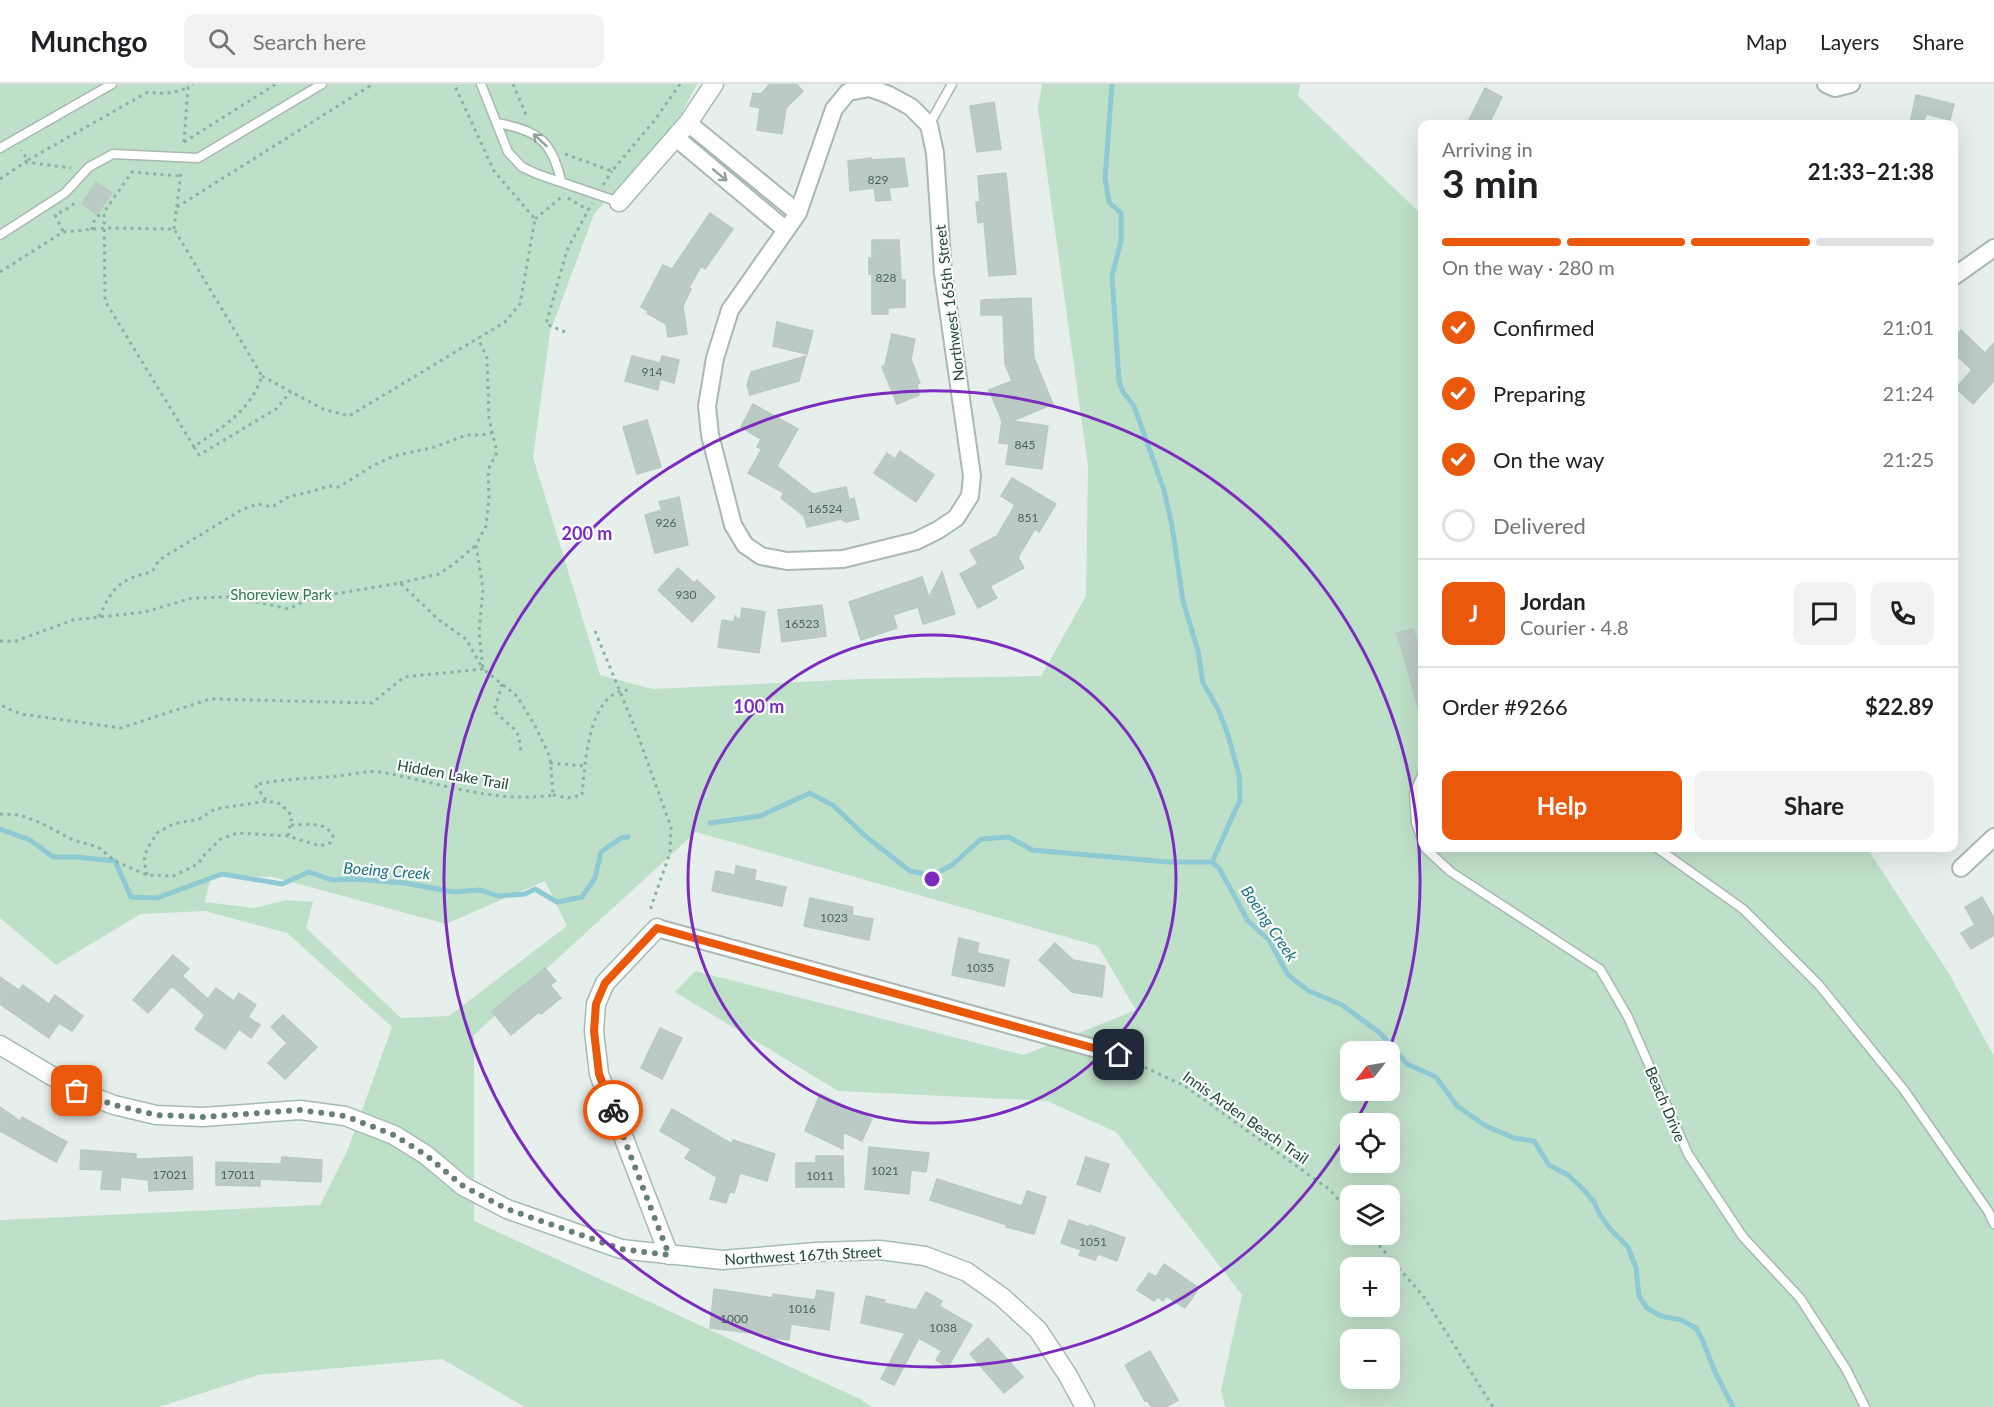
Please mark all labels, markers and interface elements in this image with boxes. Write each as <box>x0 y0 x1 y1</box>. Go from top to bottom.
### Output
search box <box>184 14 604 68</box>
text: Munchgo <box>30 24 148 58</box>
icon: search <box>205 25 238 58</box>
text: Search here <box>253 28 366 55</box>
text: Map <box>1746 29 1787 54</box>
text: Layers <box>1820 29 1879 54</box>
text: Share <box>1912 29 1964 54</box>
one-way arrow <box>532 133 547 147</box>
text: Arriving in <box>1442 137 1533 161</box>
text: 21:33–21:38 <box>1808 158 1934 185</box>
text: 3 min <box>1442 160 1539 206</box>
one-way arrow <box>712 168 728 181</box>
house number: 829 <box>868 172 888 187</box>
street label: Northwest 165th Street <box>930 223 968 382</box>
text: On the way · 280 m <box>1442 255 1615 279</box>
house number: 828 <box>876 270 896 285</box>
icon: check <box>1442 311 1475 344</box>
text: Confirmed <box>1493 314 1595 341</box>
text: 21:01 <box>1883 315 1934 339</box>
house number: 914 <box>642 364 662 379</box>
icon: check <box>1442 377 1475 410</box>
text: Preparing <box>1493 380 1585 407</box>
text: 21:24 <box>1883 381 1934 405</box>
house number: 845 <box>1015 437 1035 452</box>
icon: check <box>1442 443 1475 476</box>
text: On the way <box>1493 446 1604 473</box>
text: 21:25 <box>1883 447 1934 471</box>
house number: 16524 <box>808 501 842 516</box>
house number: 851 <box>1018 510 1038 525</box>
text: Delivered <box>1493 512 1586 539</box>
house number: 926 <box>656 515 676 530</box>
text: 200 m <box>562 522 612 544</box>
button: chat <box>1793 582 1856 645</box>
button: phone <box>1871 582 1934 645</box>
park label: Shoreview Park <box>230 585 332 603</box>
house number: 930 <box>676 587 696 602</box>
text: Jordan <box>1520 588 1586 615</box>
text: J <box>1469 600 1478 627</box>
text: Courier · 4.8 <box>1520 615 1629 639</box>
house number: 16523 <box>785 616 819 631</box>
text: Order #9266 <box>1442 693 1568 720</box>
text: $22.89 <box>1865 693 1934 720</box>
text: 100 m <box>734 695 784 717</box>
street label: Hidden Lake Trail <box>396 755 510 793</box>
button: Help <box>1442 771 1682 840</box>
button: Share <box>1694 771 1934 840</box>
water label: Boeing Creek <box>343 857 431 883</box>
centre of rings <box>922 869 942 889</box>
water label: Boeing Creek <box>1238 882 1302 965</box>
house number: 1023 <box>820 910 848 925</box>
house number: 1035 <box>966 960 994 975</box>
pin <box>1093 1029 1144 1080</box>
icon: home <box>1102 1038 1135 1071</box>
north arrow <box>1340 1041 1400 1101</box>
map controls <box>1340 1041 1400 1389</box>
street label: Beach Drive <box>1642 1064 1690 1144</box>
pin <box>51 1065 102 1116</box>
street label: Innis Arden Beach Trail <box>1180 1067 1312 1167</box>
icon: bag <box>60 1074 93 1107</box>
courier <box>583 1080 643 1140</box>
icon: bike <box>597 1094 630 1127</box>
button: locate <box>1340 1113 1400 1173</box>
house number: 1021 <box>871 1163 899 1178</box>
house number: 17021 <box>153 1167 187 1182</box>
house number: 17011 <box>221 1167 255 1182</box>
house number: 1011 <box>806 1168 834 1183</box>
button: layers <box>1340 1185 1400 1245</box>
house number: 1051 <box>1079 1234 1107 1249</box>
street label: Northwest 167th Street <box>724 1242 883 1268</box>
button: + <box>1340 1257 1400 1317</box>
house number: 1016 <box>788 1301 816 1316</box>
house number: 1000 <box>720 1311 748 1326</box>
house number: 1038 <box>929 1320 957 1335</box>
button: − <box>1340 1329 1400 1389</box>

